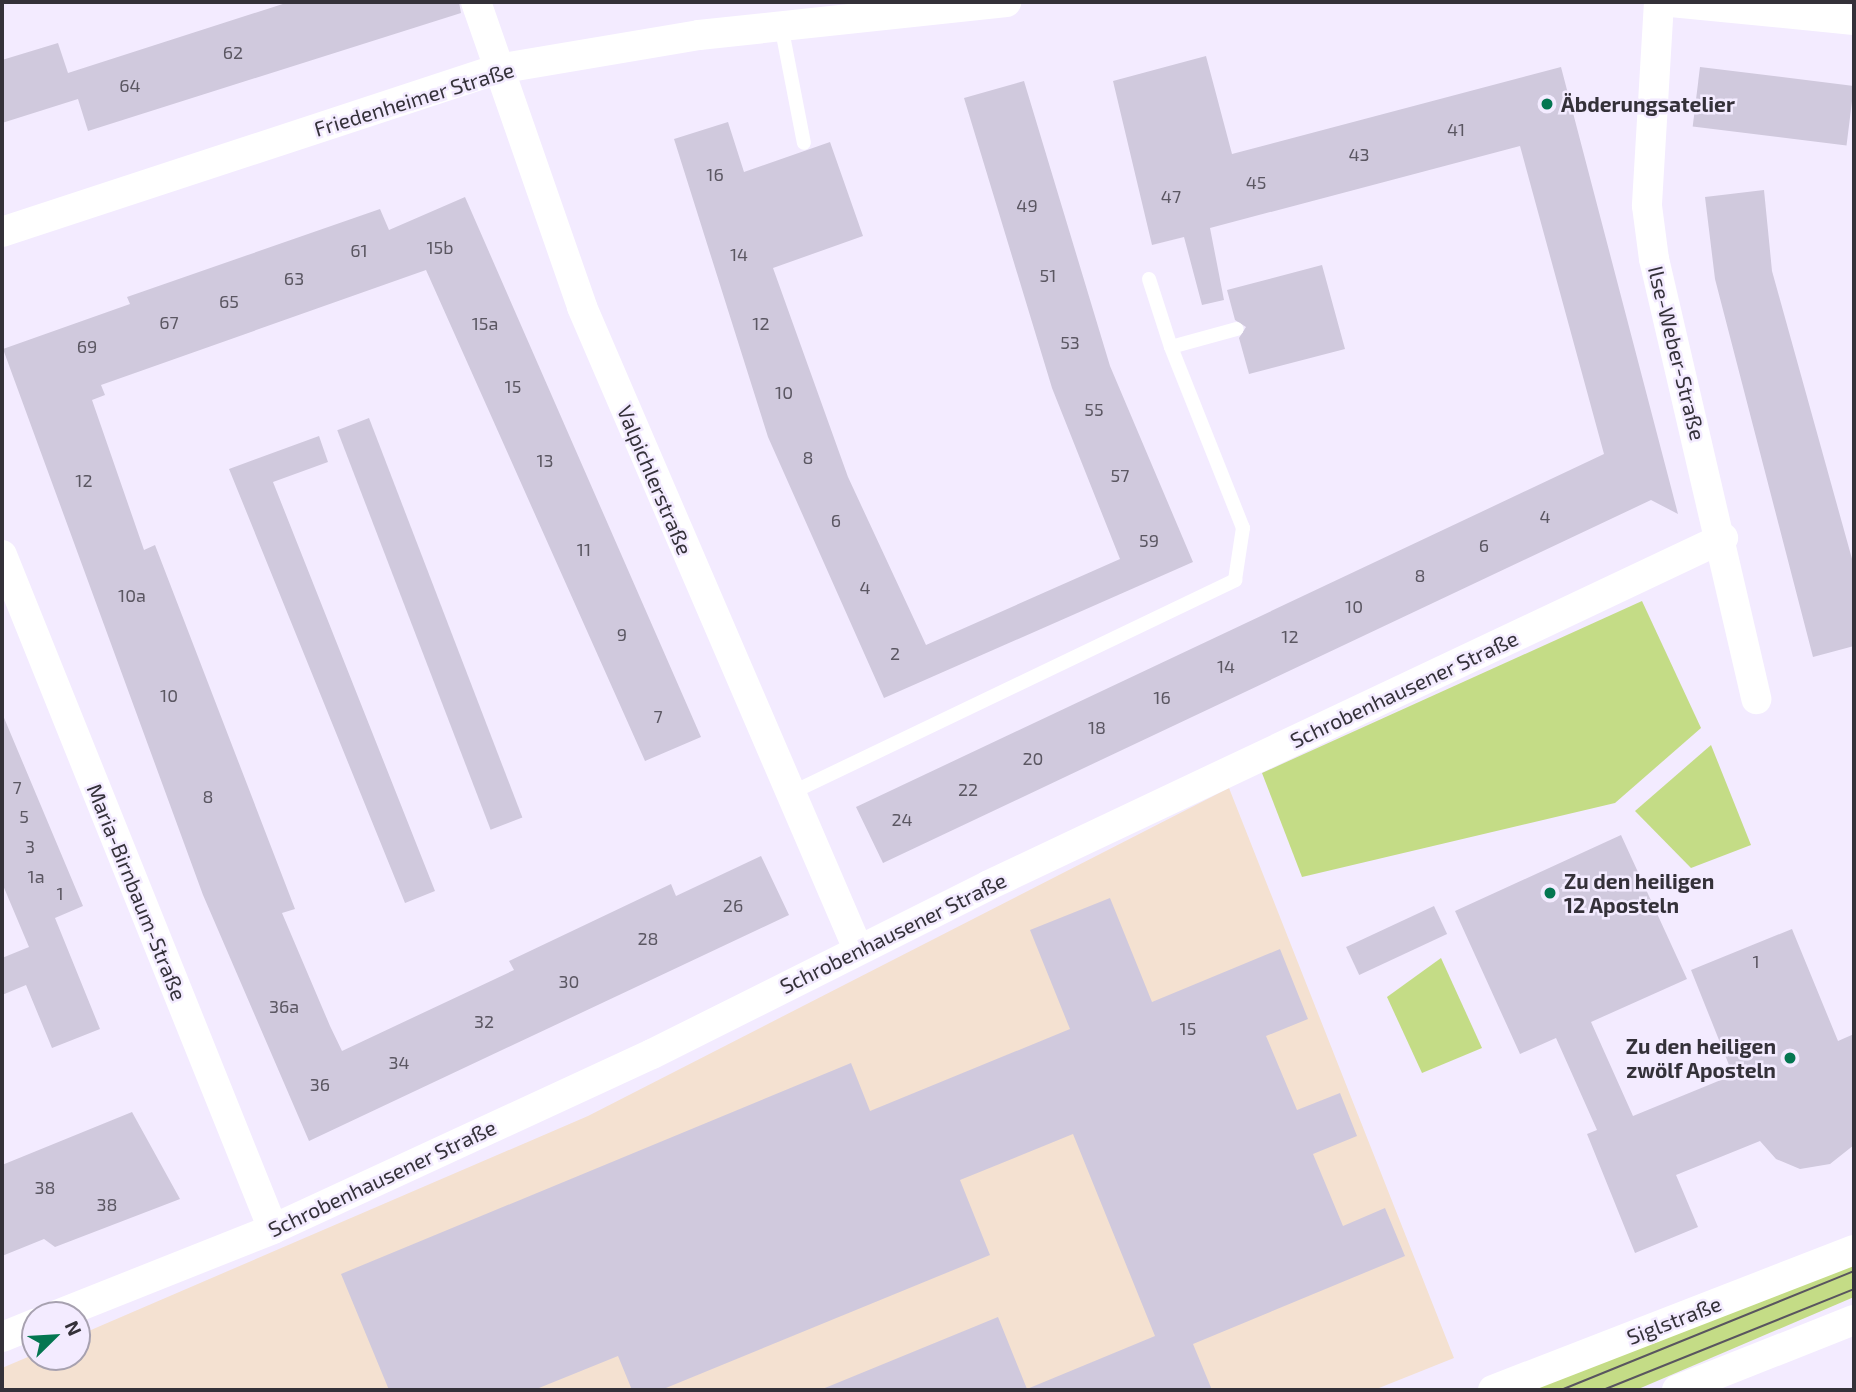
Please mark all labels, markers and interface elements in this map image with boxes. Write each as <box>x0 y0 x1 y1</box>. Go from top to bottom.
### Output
house number: 62 <box>223 41 243 63</box>
street label: Friedenheimer Straße <box>311 57 517 141</box>
house number: 64 <box>119 74 141 96</box>
place label: Äbderungsatelier <box>1561 91 1735 117</box>
marker: Äbderungsatelier <box>1539 96 1555 112</box>
house number: 41 <box>1447 118 1465 140</box>
house number: 43 <box>1348 143 1370 165</box>
house number: 16 <box>706 163 724 185</box>
house number: 45 <box>1246 171 1266 193</box>
house number: 47 <box>1161 185 1181 207</box>
house number: 49 <box>1016 194 1038 216</box>
house number: 15b <box>426 236 454 258</box>
house number: 61 <box>350 239 368 261</box>
house number: 14 <box>730 243 748 265</box>
street label: Ilse-Weber-Straße <box>1643 263 1711 443</box>
house number: 51 <box>1040 264 1056 286</box>
house number: 63 <box>284 267 304 289</box>
house number: 65 <box>219 290 239 312</box>
house number: 67 <box>159 311 179 333</box>
house number: 15a <box>472 312 498 334</box>
house number: 12 <box>752 312 770 334</box>
house number: 53 <box>1060 331 1080 353</box>
house number: 69 <box>77 335 97 357</box>
house number: 15 <box>505 375 521 397</box>
house number: 10 <box>775 381 793 403</box>
house number: 55 <box>1084 398 1104 420</box>
street label: Valpichlerstraße <box>612 402 698 558</box>
house number: 8 <box>803 446 813 468</box>
house number: 13 <box>536 449 554 471</box>
house number: 57 <box>1111 464 1129 486</box>
house number: 12 <box>75 469 93 491</box>
house number: 4 <box>1539 505 1551 527</box>
house number: 6 <box>831 509 841 531</box>
house number: 59 <box>1139 529 1159 551</box>
house number: 6 <box>1479 534 1489 556</box>
house number: 11 <box>577 538 591 560</box>
house number: 8 <box>1415 564 1425 586</box>
house number: 4 <box>859 576 871 598</box>
house number: 10a <box>118 584 146 606</box>
house number: 10 <box>1345 595 1363 617</box>
house number: 9 <box>617 623 627 645</box>
house number: 12 <box>1281 625 1299 647</box>
street label: Schrobenhausener Straße <box>1286 625 1522 753</box>
house number: 2 <box>890 642 900 664</box>
house number: 14 <box>1217 655 1235 677</box>
house number: 10 <box>160 684 178 706</box>
house number: 16 <box>1153 686 1171 708</box>
house number: 7 <box>653 705 663 727</box>
house number: 18 <box>1088 716 1106 738</box>
house number: 20 <box>1023 747 1043 769</box>
house number: 7 <box>12 776 22 798</box>
house number: 22 <box>958 778 978 800</box>
street label: Maria-Birnbaum-Straße <box>82 780 192 1004</box>
house number: 8 <box>203 785 213 807</box>
house number: 5 <box>19 805 29 827</box>
house number: 24 <box>891 808 913 830</box>
house number: 3 <box>25 835 35 857</box>
house number: 1a <box>27 865 45 887</box>
street label: Schrobenhausener Straße <box>776 867 1010 999</box>
place label: Zu den heiligen 12 Aposteln <box>1564 868 1714 918</box>
house number: 1 <box>56 882 64 904</box>
marker: Zu den heiligen 12 Aposteln <box>1542 885 1558 901</box>
house number: 26 <box>723 894 743 916</box>
house number: 28 <box>637 927 659 949</box>
house number: 1 <box>1752 950 1760 972</box>
house number: 30 <box>559 970 579 992</box>
house number: 36a <box>269 995 299 1017</box>
house number: 32 <box>474 1010 494 1032</box>
house number: 15 <box>1180 1017 1196 1039</box>
place label: Zu den heiligen zwölf Aposteln <box>1625 1033 1776 1083</box>
marker: Zu den heiligen zwölf Aposteln <box>1782 1050 1798 1066</box>
house number: 34 <box>388 1051 410 1073</box>
house number: 36 <box>310 1073 330 1095</box>
street label: Schrobenhausener Straße <box>264 1114 500 1242</box>
house number: 38 <box>35 1176 55 1198</box>
house number: 38 <box>97 1193 117 1215</box>
street label: Siglstraße <box>1623 1290 1725 1350</box>
north arrow <box>21 1301 91 1371</box>
text: N <box>61 1317 87 1339</box>

